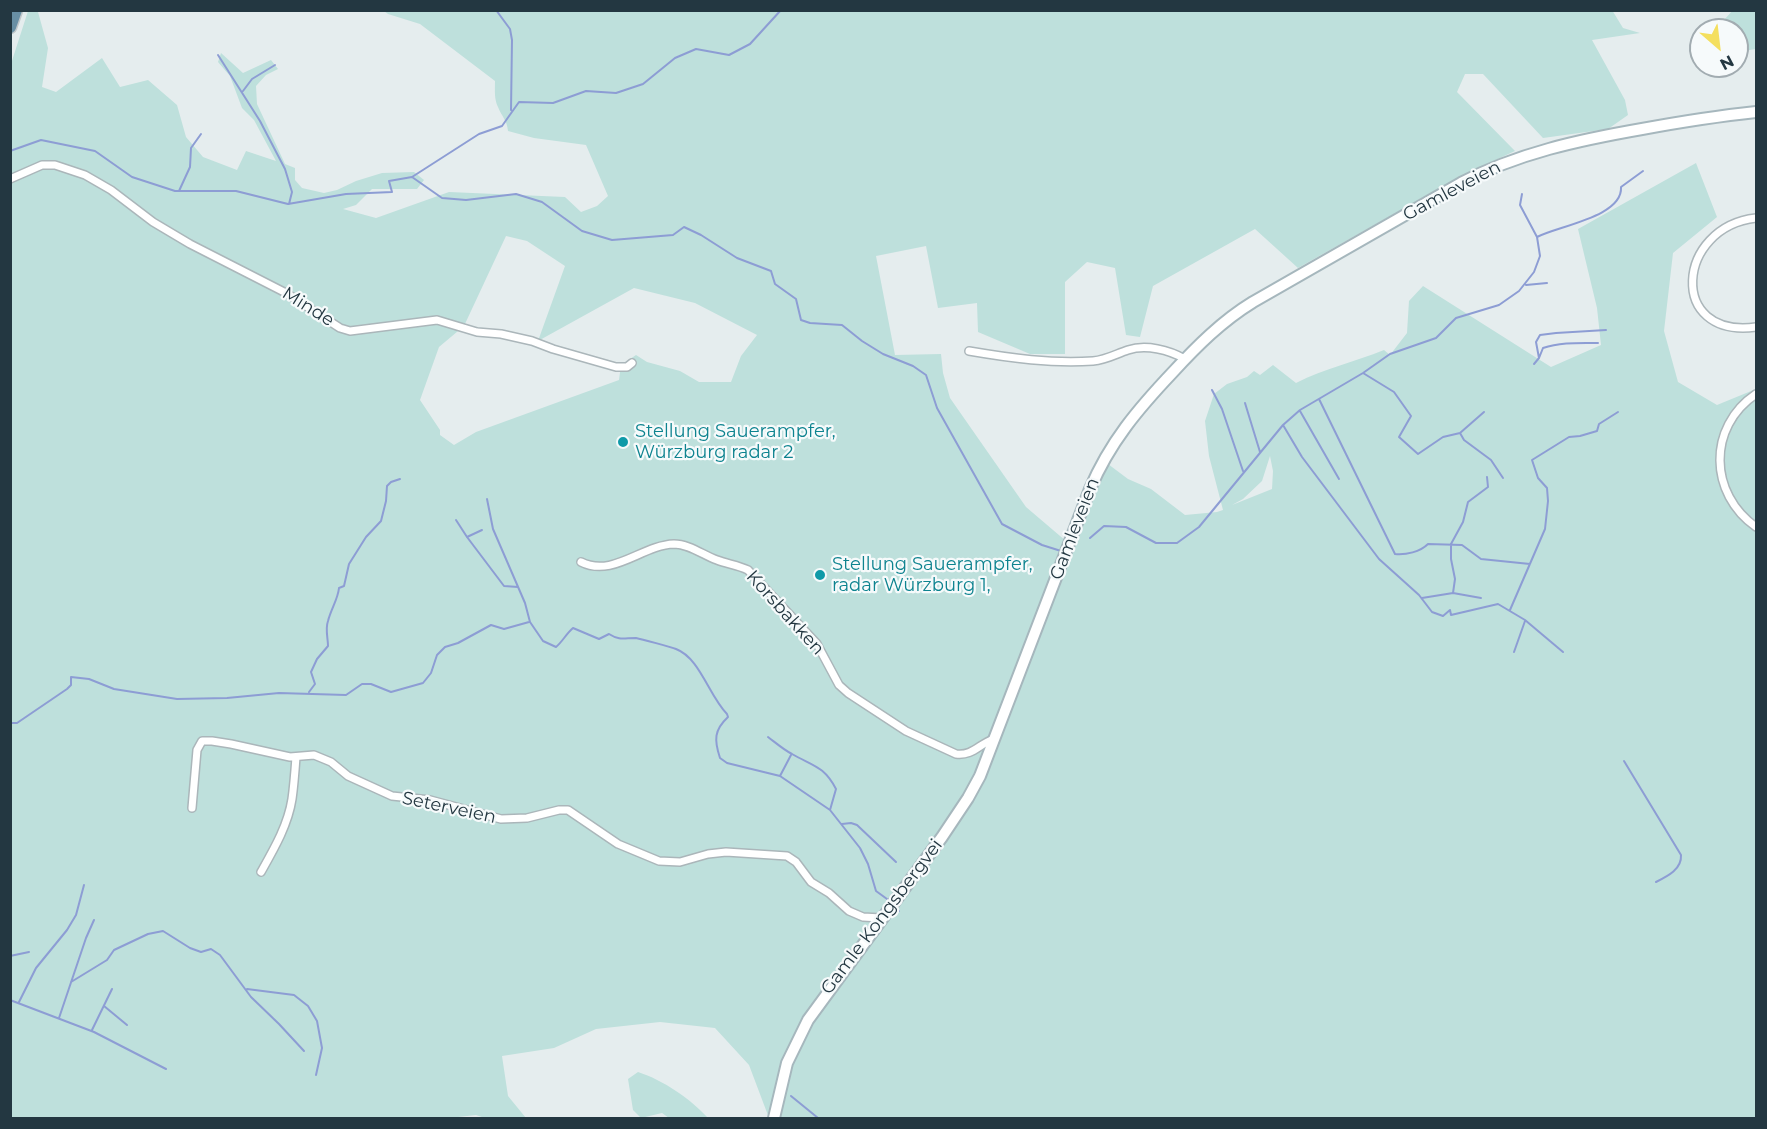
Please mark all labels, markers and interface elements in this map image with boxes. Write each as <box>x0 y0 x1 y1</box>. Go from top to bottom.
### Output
north arrow <box>1689 18 1749 78</box>
text: N <box>1717 51 1737 74</box>
street label: Gamleveien <box>1400 156 1504 226</box>
street label: Minde <box>278 283 338 331</box>
place label: Stellung Sauerampfer, Würzburg radar 2 <box>635 421 836 464</box>
marker: Stellung Sauerampfer, Würzburg radar 2 <box>616 435 630 449</box>
street label: Gamleveien <box>1046 475 1104 583</box>
place label: Stellung Sauerampfer, radar Würzburg 1, <box>832 554 1033 596</box>
street label: Korsbakken <box>741 566 829 660</box>
marker: Stellung Sauerampfer, radar Würzburg 1, <box>813 568 827 582</box>
street label: Seterveien <box>400 788 498 828</box>
street label: Gamle Kongsbergvei <box>817 835 947 999</box>

